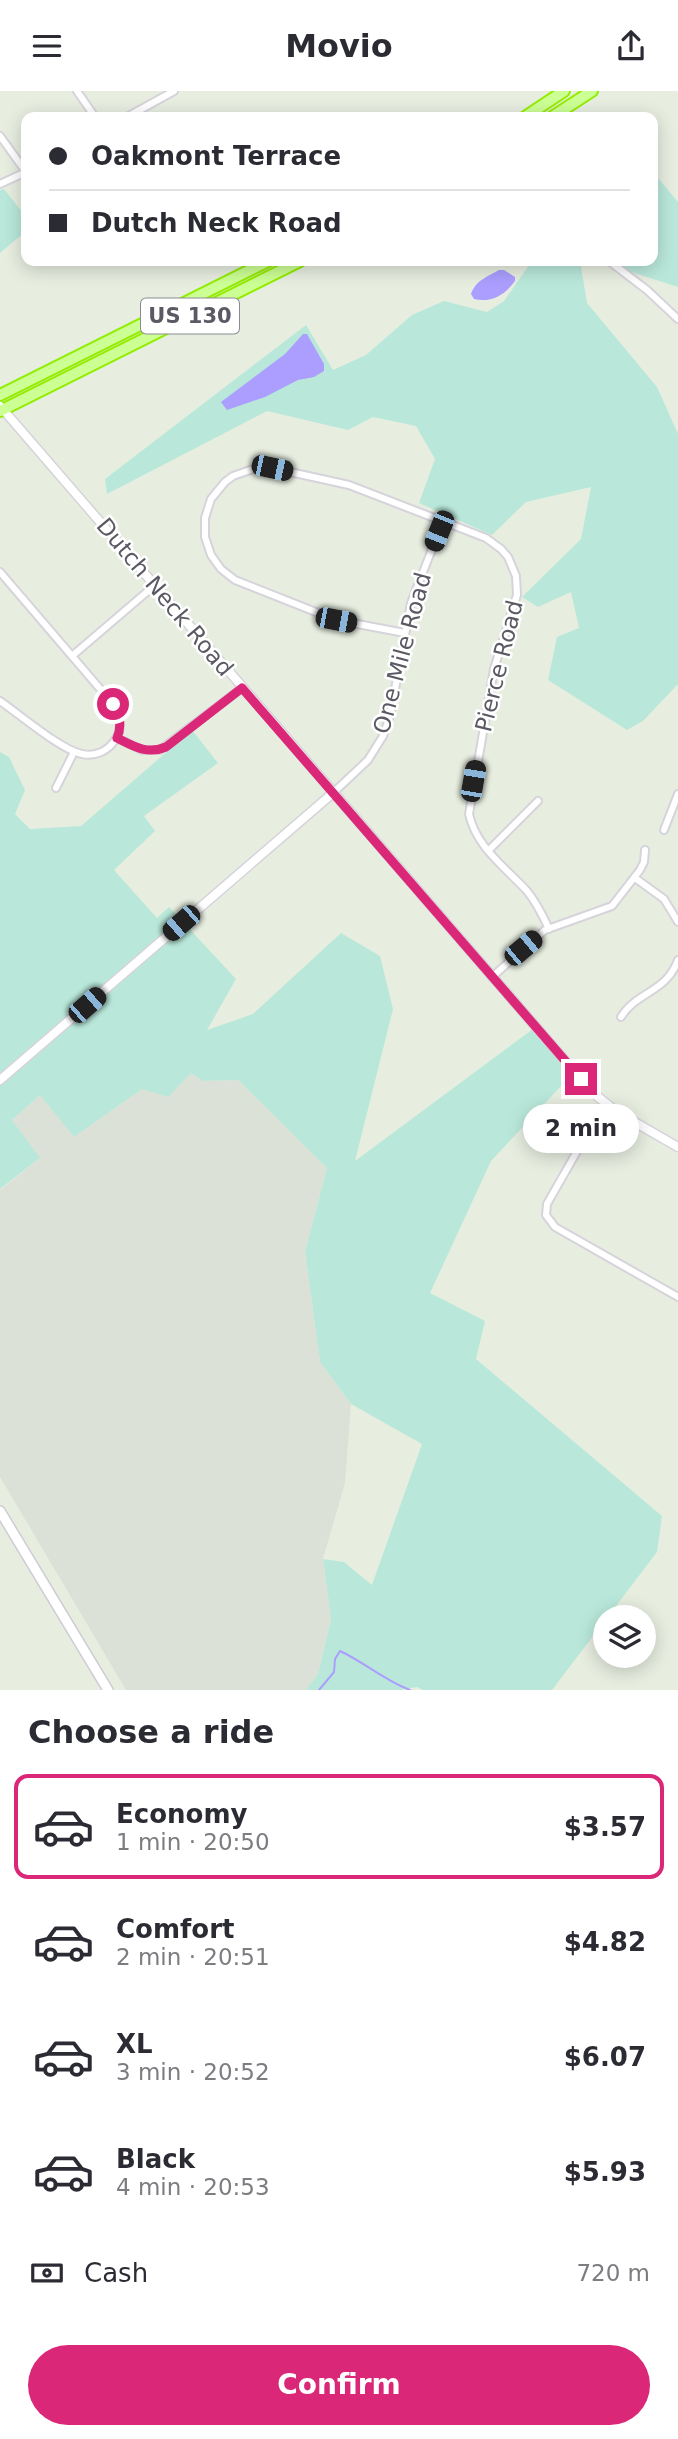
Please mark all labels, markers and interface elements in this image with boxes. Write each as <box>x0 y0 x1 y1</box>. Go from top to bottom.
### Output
icon: menu <box>28 27 66 65</box>
text: Movio <box>285 27 393 65</box>
icon: share <box>612 27 650 65</box>
text: Oakmont Terrace <box>91 141 341 171</box>
text: Dutch Neck Road <box>91 208 342 238</box>
road number: US 130 <box>141 299 239 334</box>
car <box>250 453 295 483</box>
car <box>422 508 457 554</box>
street label: Dutch Neck Road <box>91 513 239 681</box>
street label: One Mile Road <box>368 569 436 737</box>
street label: Pierce Road <box>470 598 528 734</box>
car <box>314 606 359 634</box>
route start <box>97 688 129 720</box>
car <box>460 758 487 804</box>
car <box>159 901 204 945</box>
car <box>501 926 546 970</box>
car <box>65 983 110 1027</box>
route end <box>565 1063 597 1095</box>
callout: 2 min <box>523 1103 639 1153</box>
text: 2 min <box>545 1115 617 1141</box>
map controls <box>593 1605 656 1668</box>
button: layers <box>593 1605 656 1668</box>
text: Choose a ride <box>28 1713 274 1751</box>
icon: car <box>32 1795 95 1858</box>
text: Economy <box>116 1799 247 1829</box>
text: $3.57 <box>564 1812 646 1842</box>
text: 1 min · 20:50 <box>116 1829 270 1855</box>
icon: car <box>32 1910 95 1973</box>
text: Comfort <box>116 1914 234 1944</box>
text: $4.82 <box>564 1927 646 1957</box>
text: 2 min · 20:51 <box>116 1944 270 1970</box>
icon: car <box>32 2025 95 2088</box>
text: XL <box>116 2029 153 2059</box>
text: $6.07 <box>564 2042 646 2072</box>
text: 3 min · 20:52 <box>116 2059 270 2085</box>
icon: car <box>32 2140 95 2203</box>
text: Black <box>116 2144 195 2174</box>
text: $5.93 <box>564 2157 646 2187</box>
text: 4 min · 20:53 <box>116 2174 270 2200</box>
icon: cash <box>28 2254 66 2292</box>
text: Cash <box>84 2258 148 2288</box>
text: 720 m <box>576 2260 650 2286</box>
button: Confirm <box>28 2345 650 2425</box>

